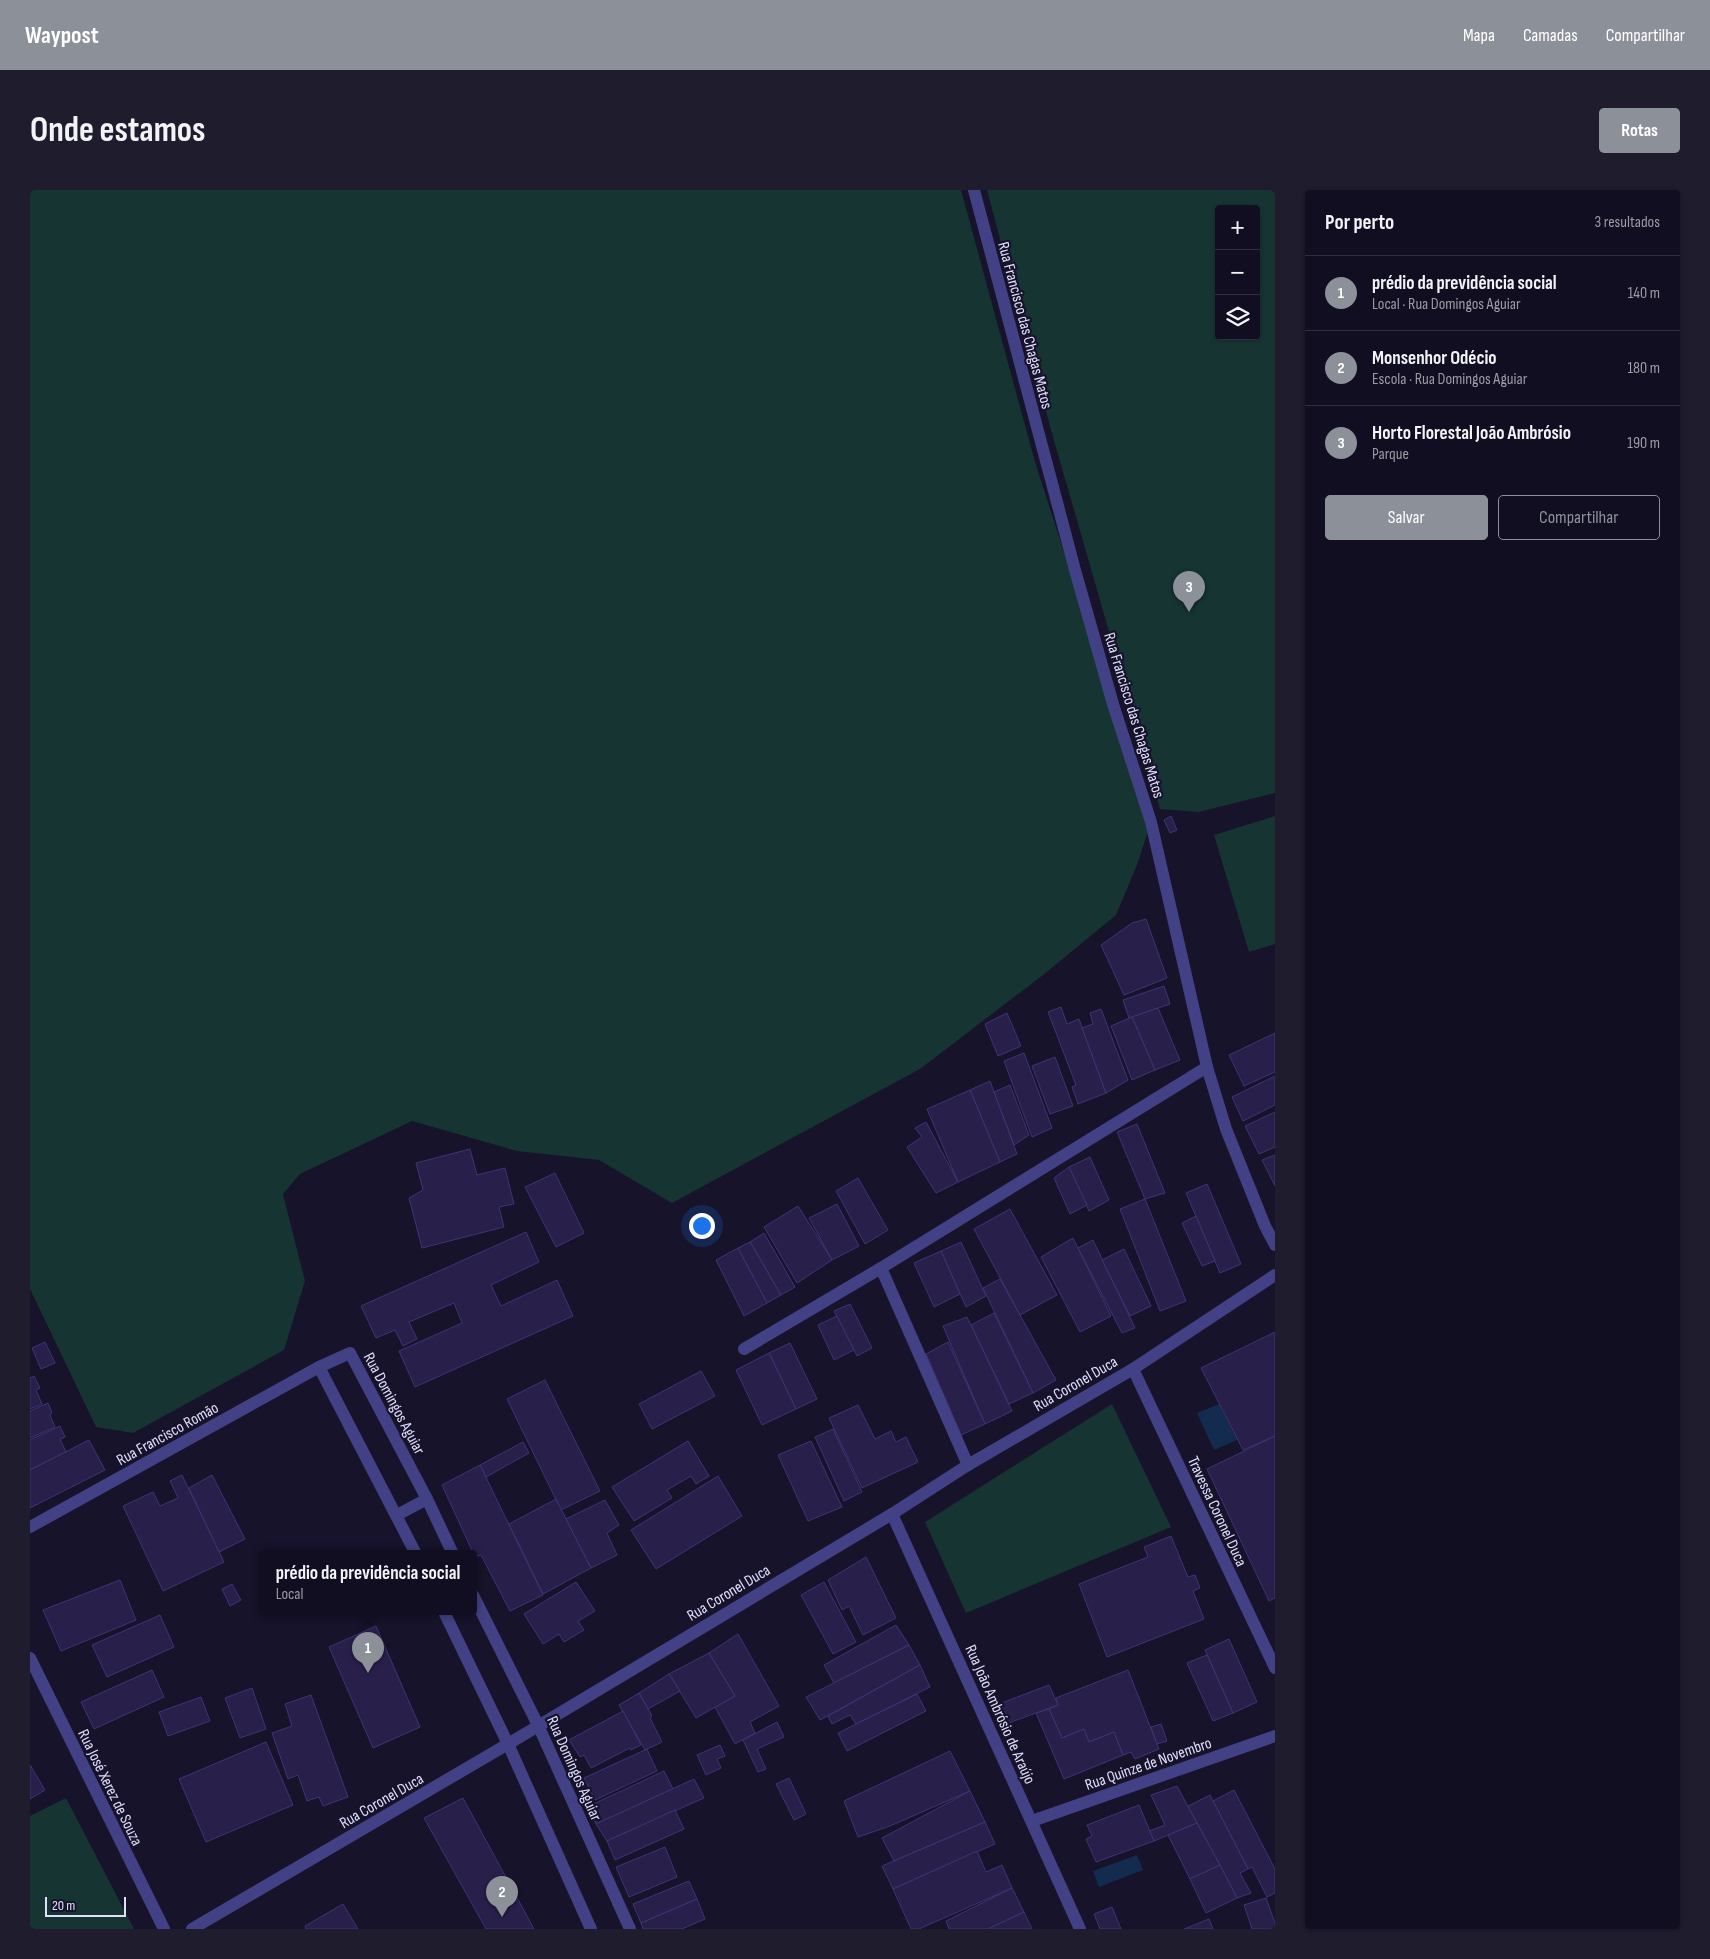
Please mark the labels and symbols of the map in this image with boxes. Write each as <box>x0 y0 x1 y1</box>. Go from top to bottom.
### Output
street label: Rua Francisco das Chagas Matos <box>993 240 1056 411</box>
pin: 3 <box>1173 571 1205 612</box>
street label: Rua Francisco das Chagas Matos <box>1099 630 1168 801</box>
your location <box>689 1213 715 1239</box>
street label: Rua Domingos Aguiar <box>359 1350 429 1458</box>
street label: Rua Coronel Duca <box>1030 1353 1121 1416</box>
street label: Rua Francisco Romão <box>113 1398 222 1470</box>
street label: Travessa Coronel Duca <box>1183 1454 1250 1570</box>
street label: Rua Coronel Duca <box>684 1561 774 1626</box>
pin: 1 <box>352 1632 384 1673</box>
street label: Rua João Ambrósio de Araújo <box>960 1642 1039 1787</box>
street label: Rua Domingos Aguiar <box>542 1713 605 1824</box>
street label: Rua José Xerez de Souza <box>73 1726 146 1849</box>
street label: Rua Quinze de Novembro <box>1083 1734 1214 1795</box>
street label: Rua Coronel Duca <box>336 1770 427 1833</box>
pin: 2 <box>486 1876 518 1917</box>
scale bar <box>45 1894 126 1917</box>

